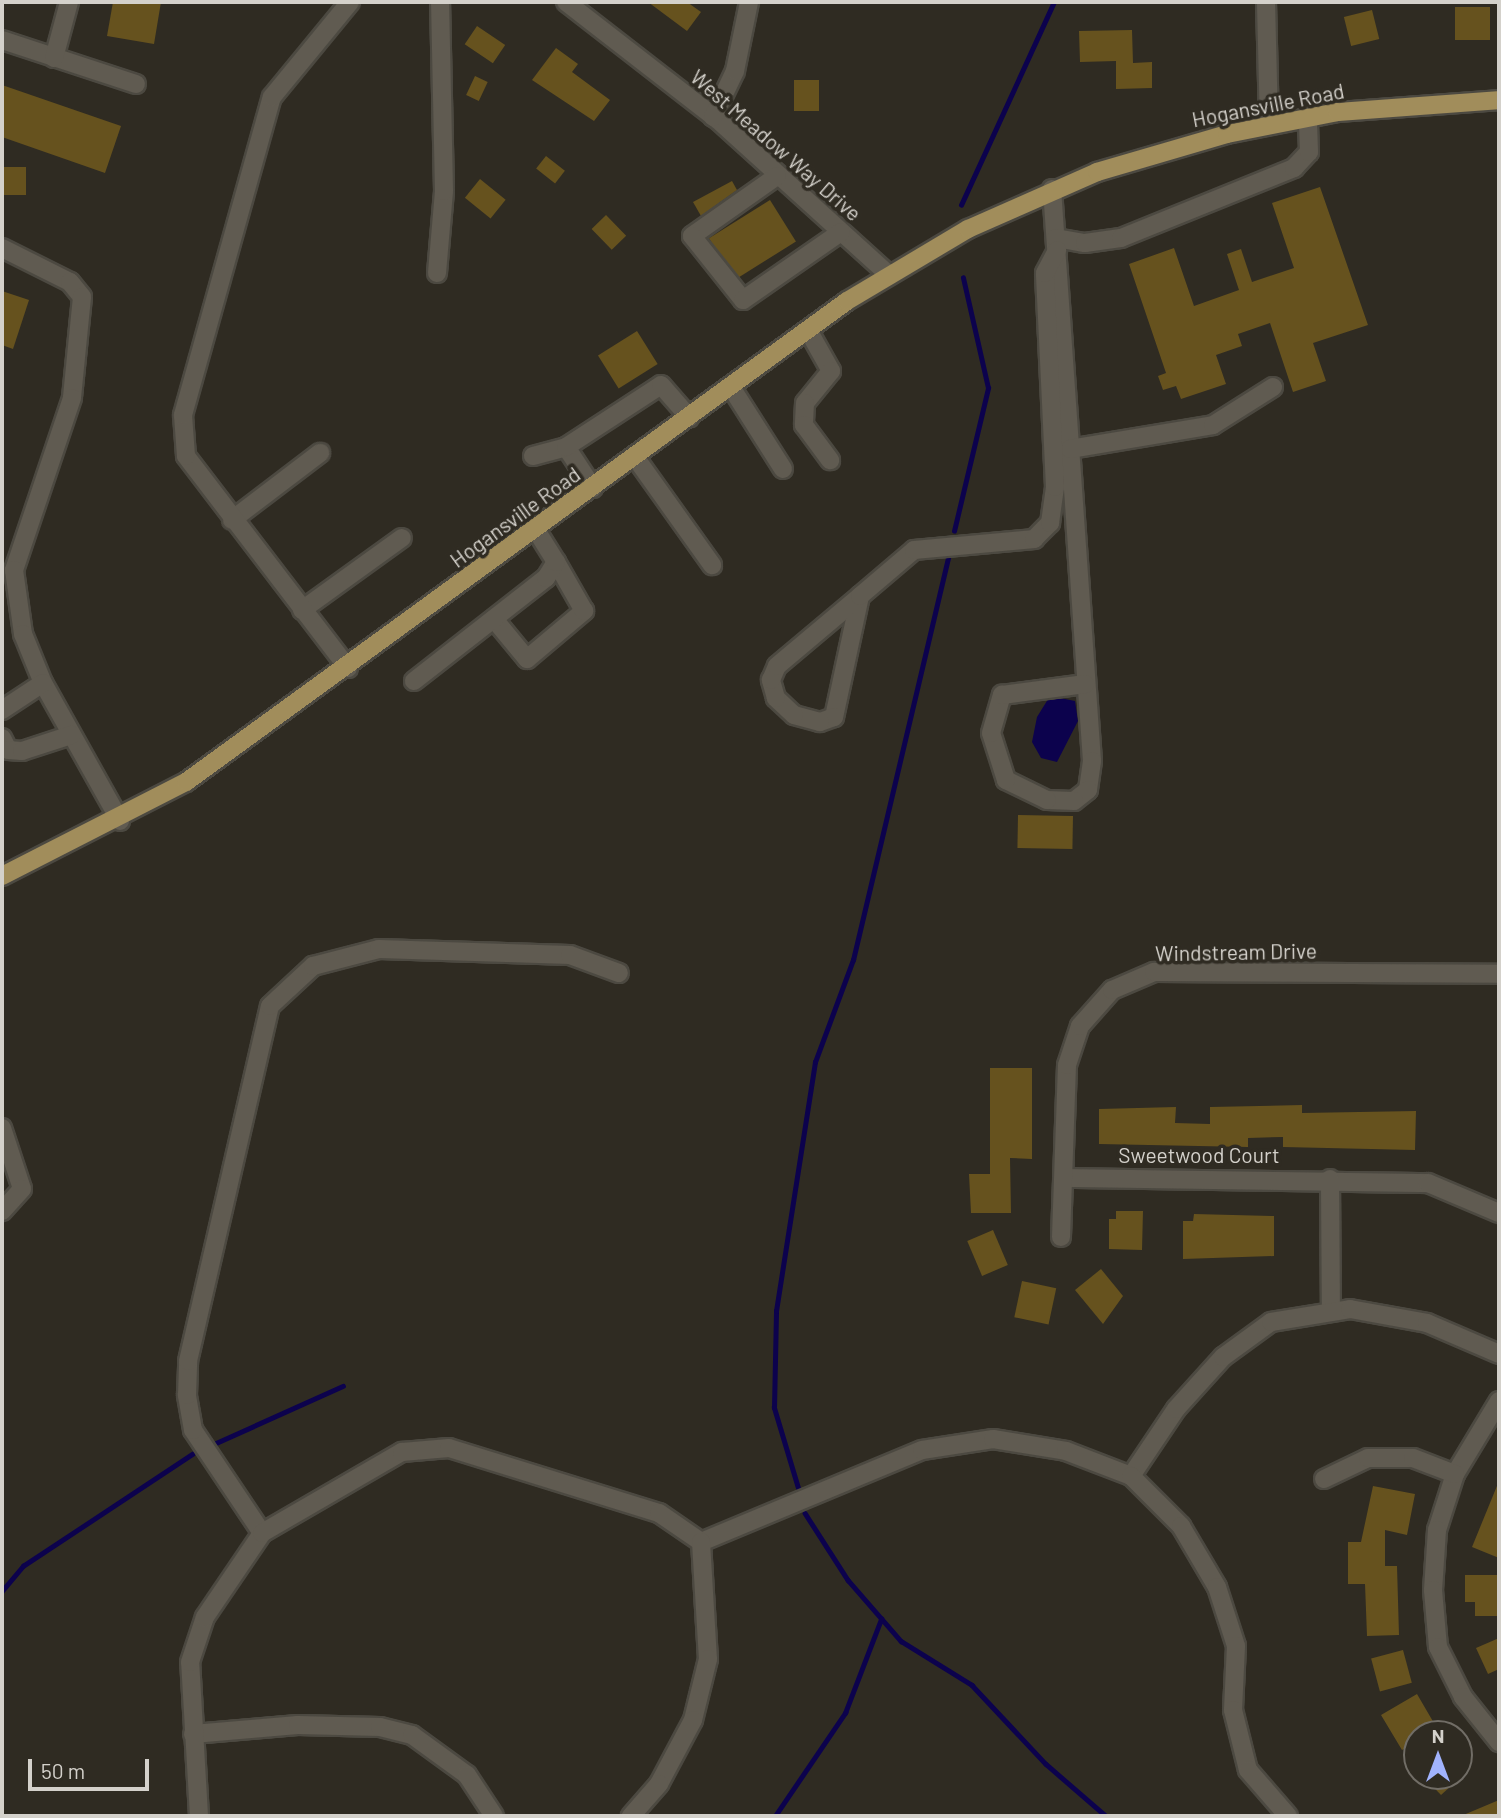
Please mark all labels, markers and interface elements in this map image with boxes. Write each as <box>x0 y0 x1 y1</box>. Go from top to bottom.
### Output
street label: West Meadow Way Drive <box>686 64 866 226</box>
street label: Hogansville Road <box>1190 78 1346 132</box>
street label: Hogansville Road <box>445 461 585 573</box>
street label: Windstream Drive <box>1155 938 1317 966</box>
street label: Sweetwood Court <box>1118 1142 1280 1168</box>
north arrow <box>1403 1720 1473 1790</box>
text: N <box>1432 1724 1444 1747</box>
scale bar <box>32 1744 152 1788</box>
text: 50 m <box>41 1758 85 1783</box>

